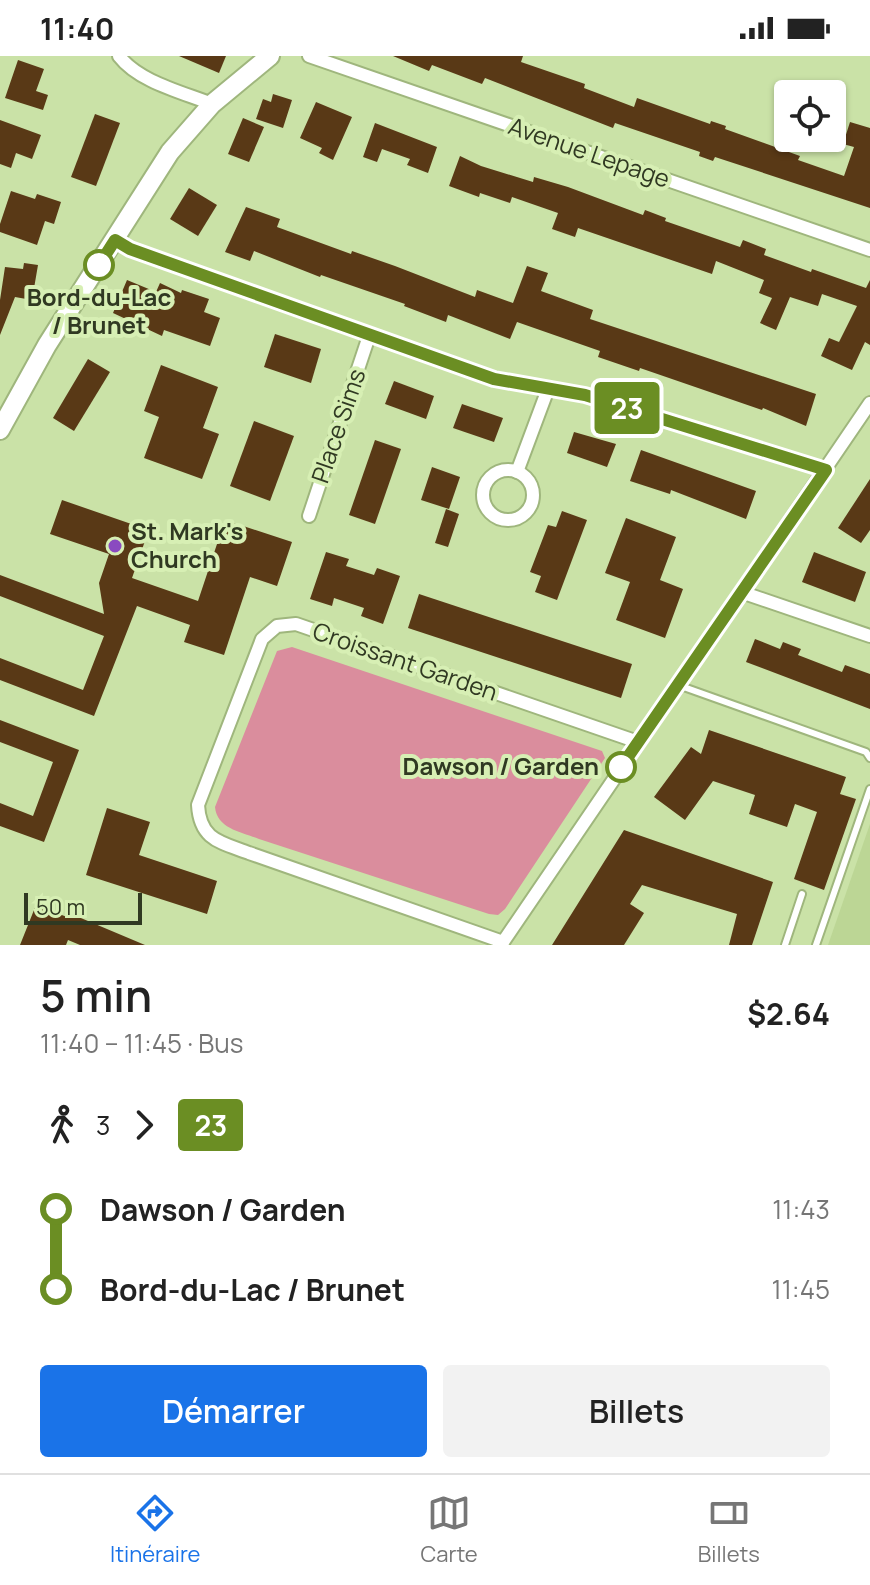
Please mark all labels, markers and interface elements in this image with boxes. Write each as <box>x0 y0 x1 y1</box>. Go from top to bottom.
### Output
text: 11:40 <box>40 8 115 49</box>
map controls <box>774 80 846 152</box>
button: locate <box>774 80 846 152</box>
street label: Avenue Lepage <box>504 109 675 195</box>
marker: Bord-du-Lac / Brunet <box>84 250 114 280</box>
place label: Bord-du-Lac / Brunet <box>27 280 171 341</box>
street label: Place Sims <box>303 364 372 487</box>
line badge: 23 <box>591 382 663 434</box>
text: 23 <box>611 389 643 427</box>
place label: St. Mark's Church <box>131 514 243 575</box>
marker: St. Mark's Church <box>106 537 124 555</box>
street label: Croissant Garden <box>309 613 502 708</box>
place label: Dawson / Garden <box>403 749 599 782</box>
marker: Dawson / Garden <box>606 752 636 782</box>
scale bar <box>24 889 142 925</box>
text: 50 m <box>36 892 85 922</box>
text: 5 min <box>40 965 152 1025</box>
text: $2.64 <box>747 993 830 1034</box>
text: 11:40 – 11:45 · Bus <box>40 1025 243 1061</box>
icon: walk <box>40 1103 84 1147</box>
icon: forward <box>122 1103 166 1147</box>
text: 23 <box>194 1106 227 1144</box>
text: 3 <box>96 1107 110 1143</box>
text: Dawson / Garden <box>100 1189 346 1230</box>
text: 11:43 <box>772 1191 830 1227</box>
text: Bord-du-Lac / Brunet <box>100 1269 405 1310</box>
text: 11:45 <box>772 1271 830 1307</box>
button: Démarrer <box>40 1365 427 1457</box>
button: Billets <box>443 1365 830 1457</box>
tab: Itinéraire <box>110 1491 200 1569</box>
tab: Carte <box>421 1491 478 1569</box>
tab: Billets <box>698 1491 760 1569</box>

